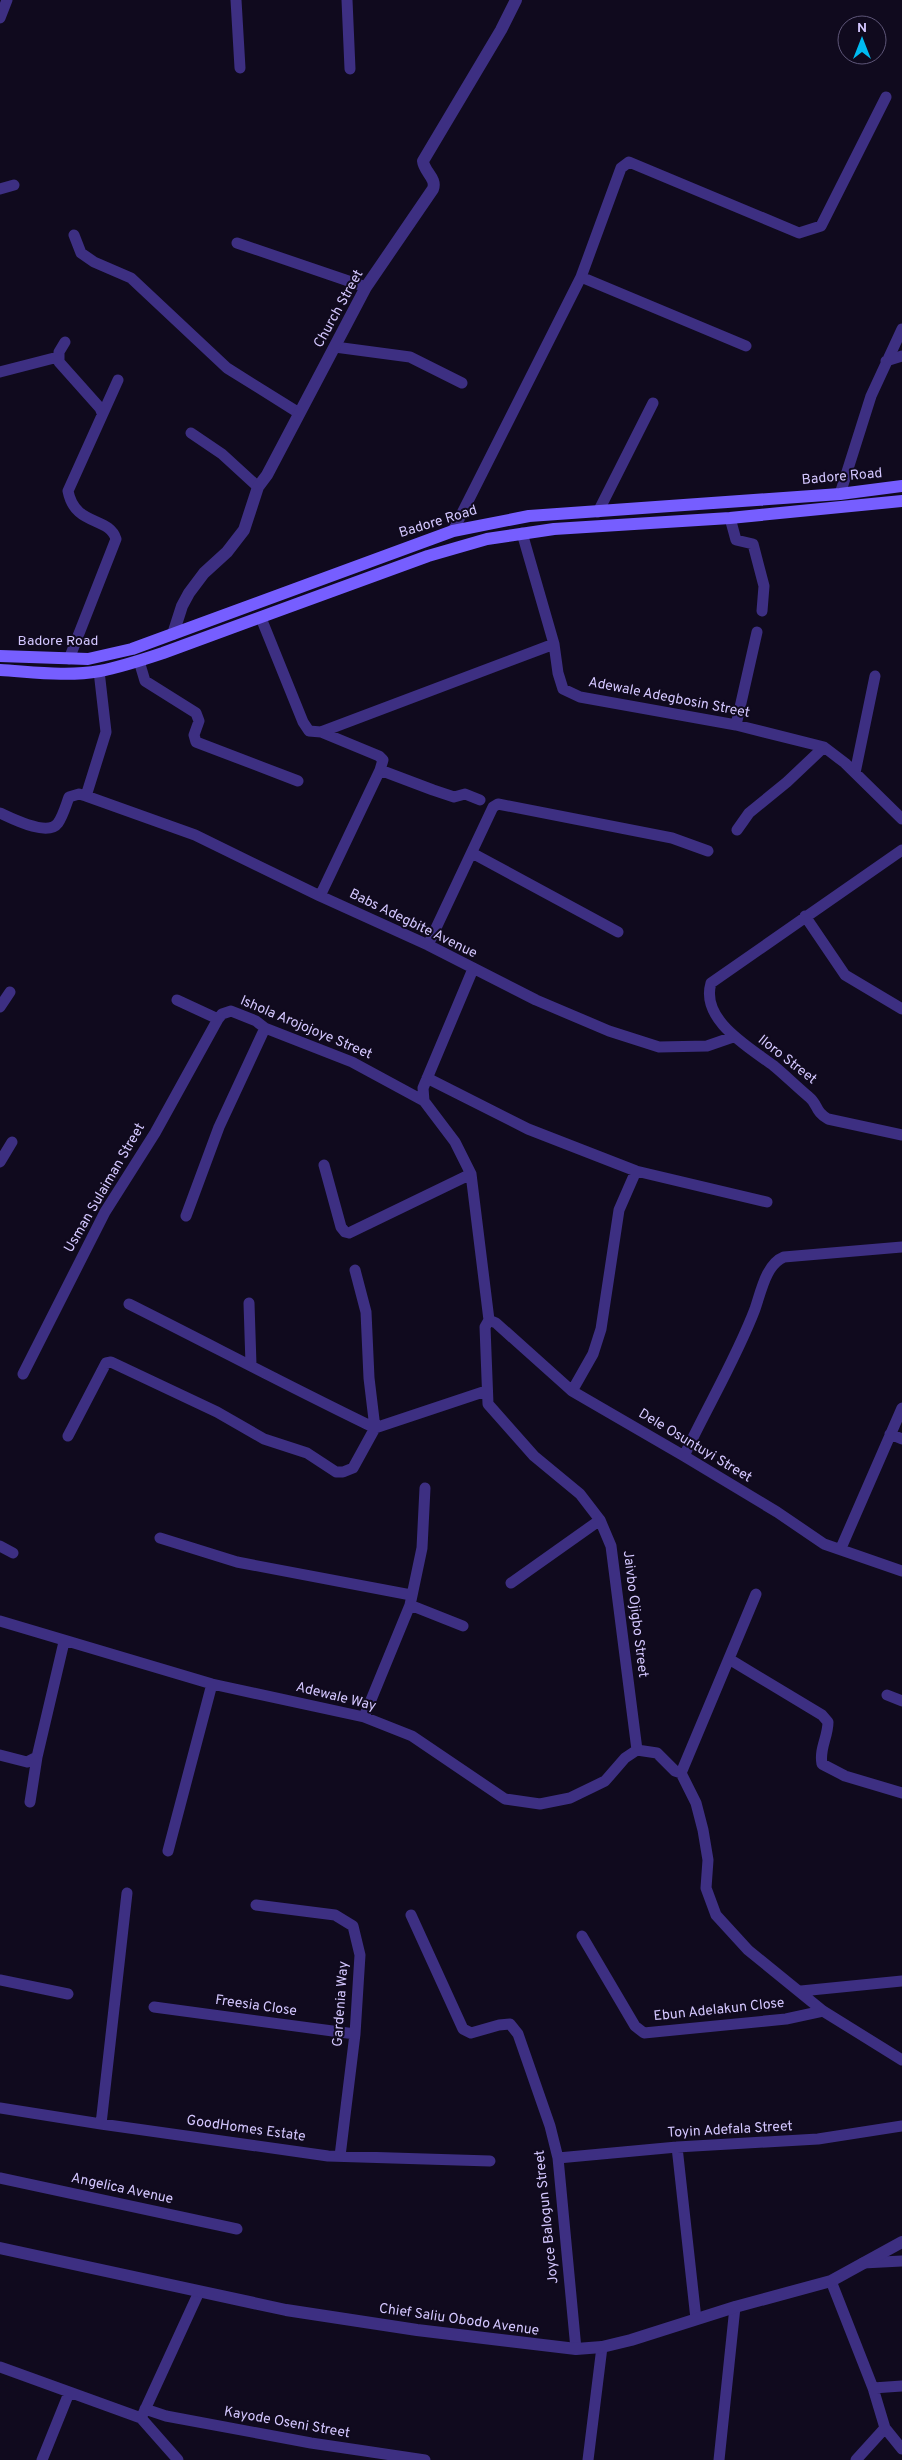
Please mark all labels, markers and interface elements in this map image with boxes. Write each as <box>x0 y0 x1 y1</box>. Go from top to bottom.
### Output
north arrow <box>837 15 887 65</box>
text: N <box>857 20 867 37</box>
street label: Church Street <box>311 267 367 351</box>
street label: Badore Road <box>801 465 883 489</box>
street label: Badore Road <box>397 502 479 542</box>
street label: Badore Road <box>18 633 98 650</box>
street label: Adewale Adegbosin Street <box>587 674 751 722</box>
street label: Babs Adegbite Avenue <box>346 886 480 962</box>
street label: Ishola Arojojoye Street <box>237 992 375 1064</box>
street label: Iloro Street <box>754 1032 820 1088</box>
street label: Usman Sulaiman Street <box>61 1120 149 1256</box>
street label: Dele Osuntuyi Street <box>635 1405 755 1487</box>
street label: Jaivbo Ojigbo Street <box>619 1549 651 1679</box>
street label: Adewale Way <box>294 1679 378 1715</box>
street label: Gardenia Way <box>330 1961 352 2047</box>
street label: Freesia Close <box>214 1992 298 2020</box>
street label: Ebun Adelakun Close <box>653 1995 785 2025</box>
street label: GoodHomes Estate <box>185 2112 307 2146</box>
street label: Toyin Adefala Street <box>667 2118 793 2142</box>
street label: Joyce Balogun Street <box>532 2149 562 2285</box>
street label: Angelica Avenue <box>69 2170 175 2208</box>
street label: Chief Saliu Obodo Avenue <box>378 2300 540 2340</box>
street label: Kayode Oseni Street <box>223 2404 351 2442</box>

